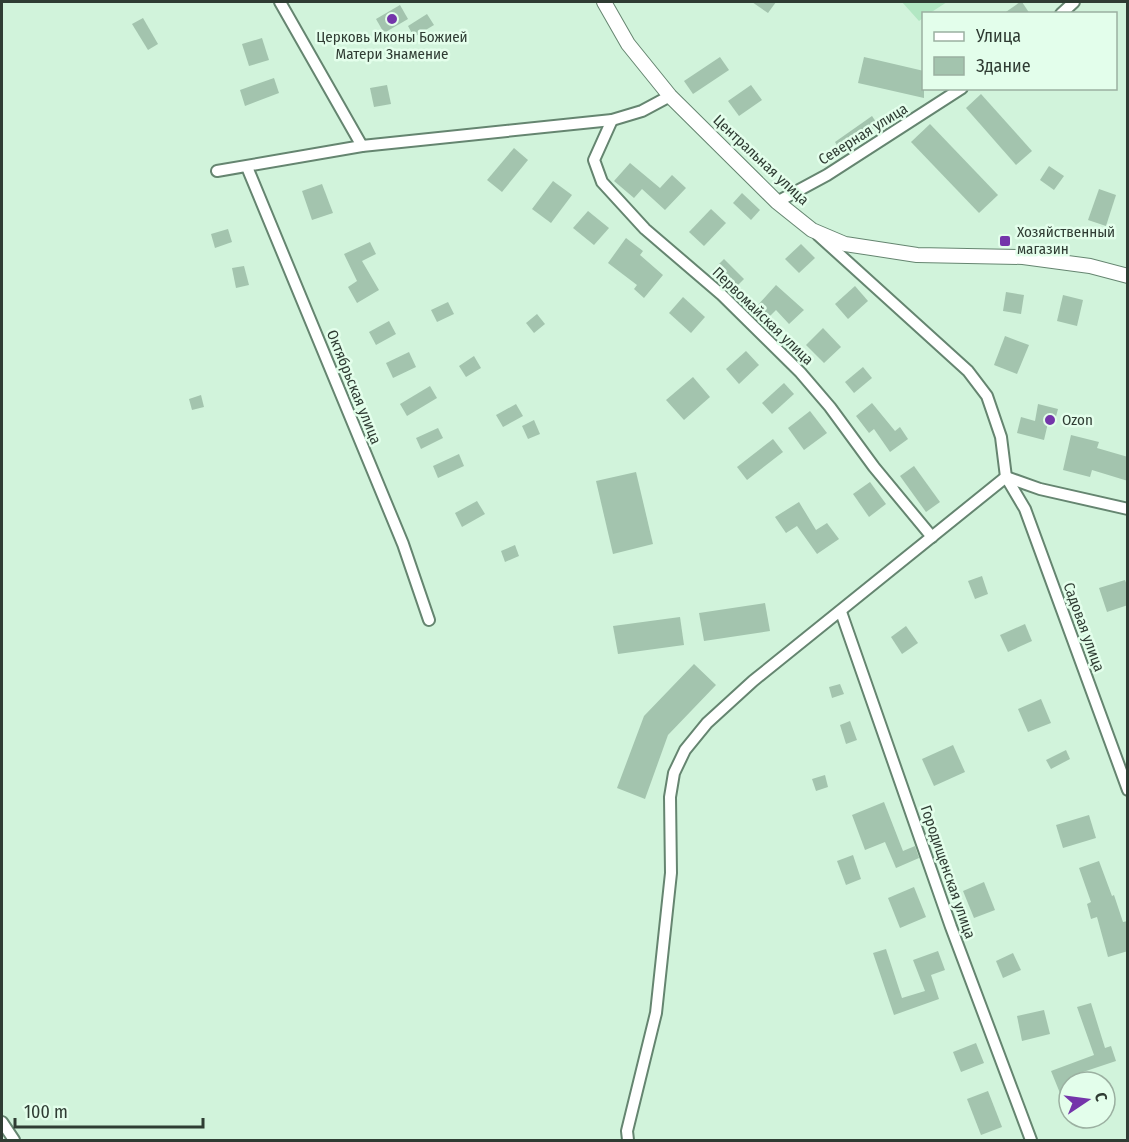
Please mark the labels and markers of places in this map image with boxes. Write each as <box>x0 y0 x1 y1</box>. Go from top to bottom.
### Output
marker: Церковь Иконы Божией Матери Знамение <box>385 12 399 26</box>
place label: Церковь Иконы Божией Матери Знамение <box>316 28 468 63</box>
place label: Хозяйственный магазин <box>1017 223 1115 258</box>
marker: Хозяйственный магазин <box>998 234 1012 248</box>
place label: Ozon <box>1062 411 1093 429</box>
marker: Ozon <box>1043 413 1057 427</box>

